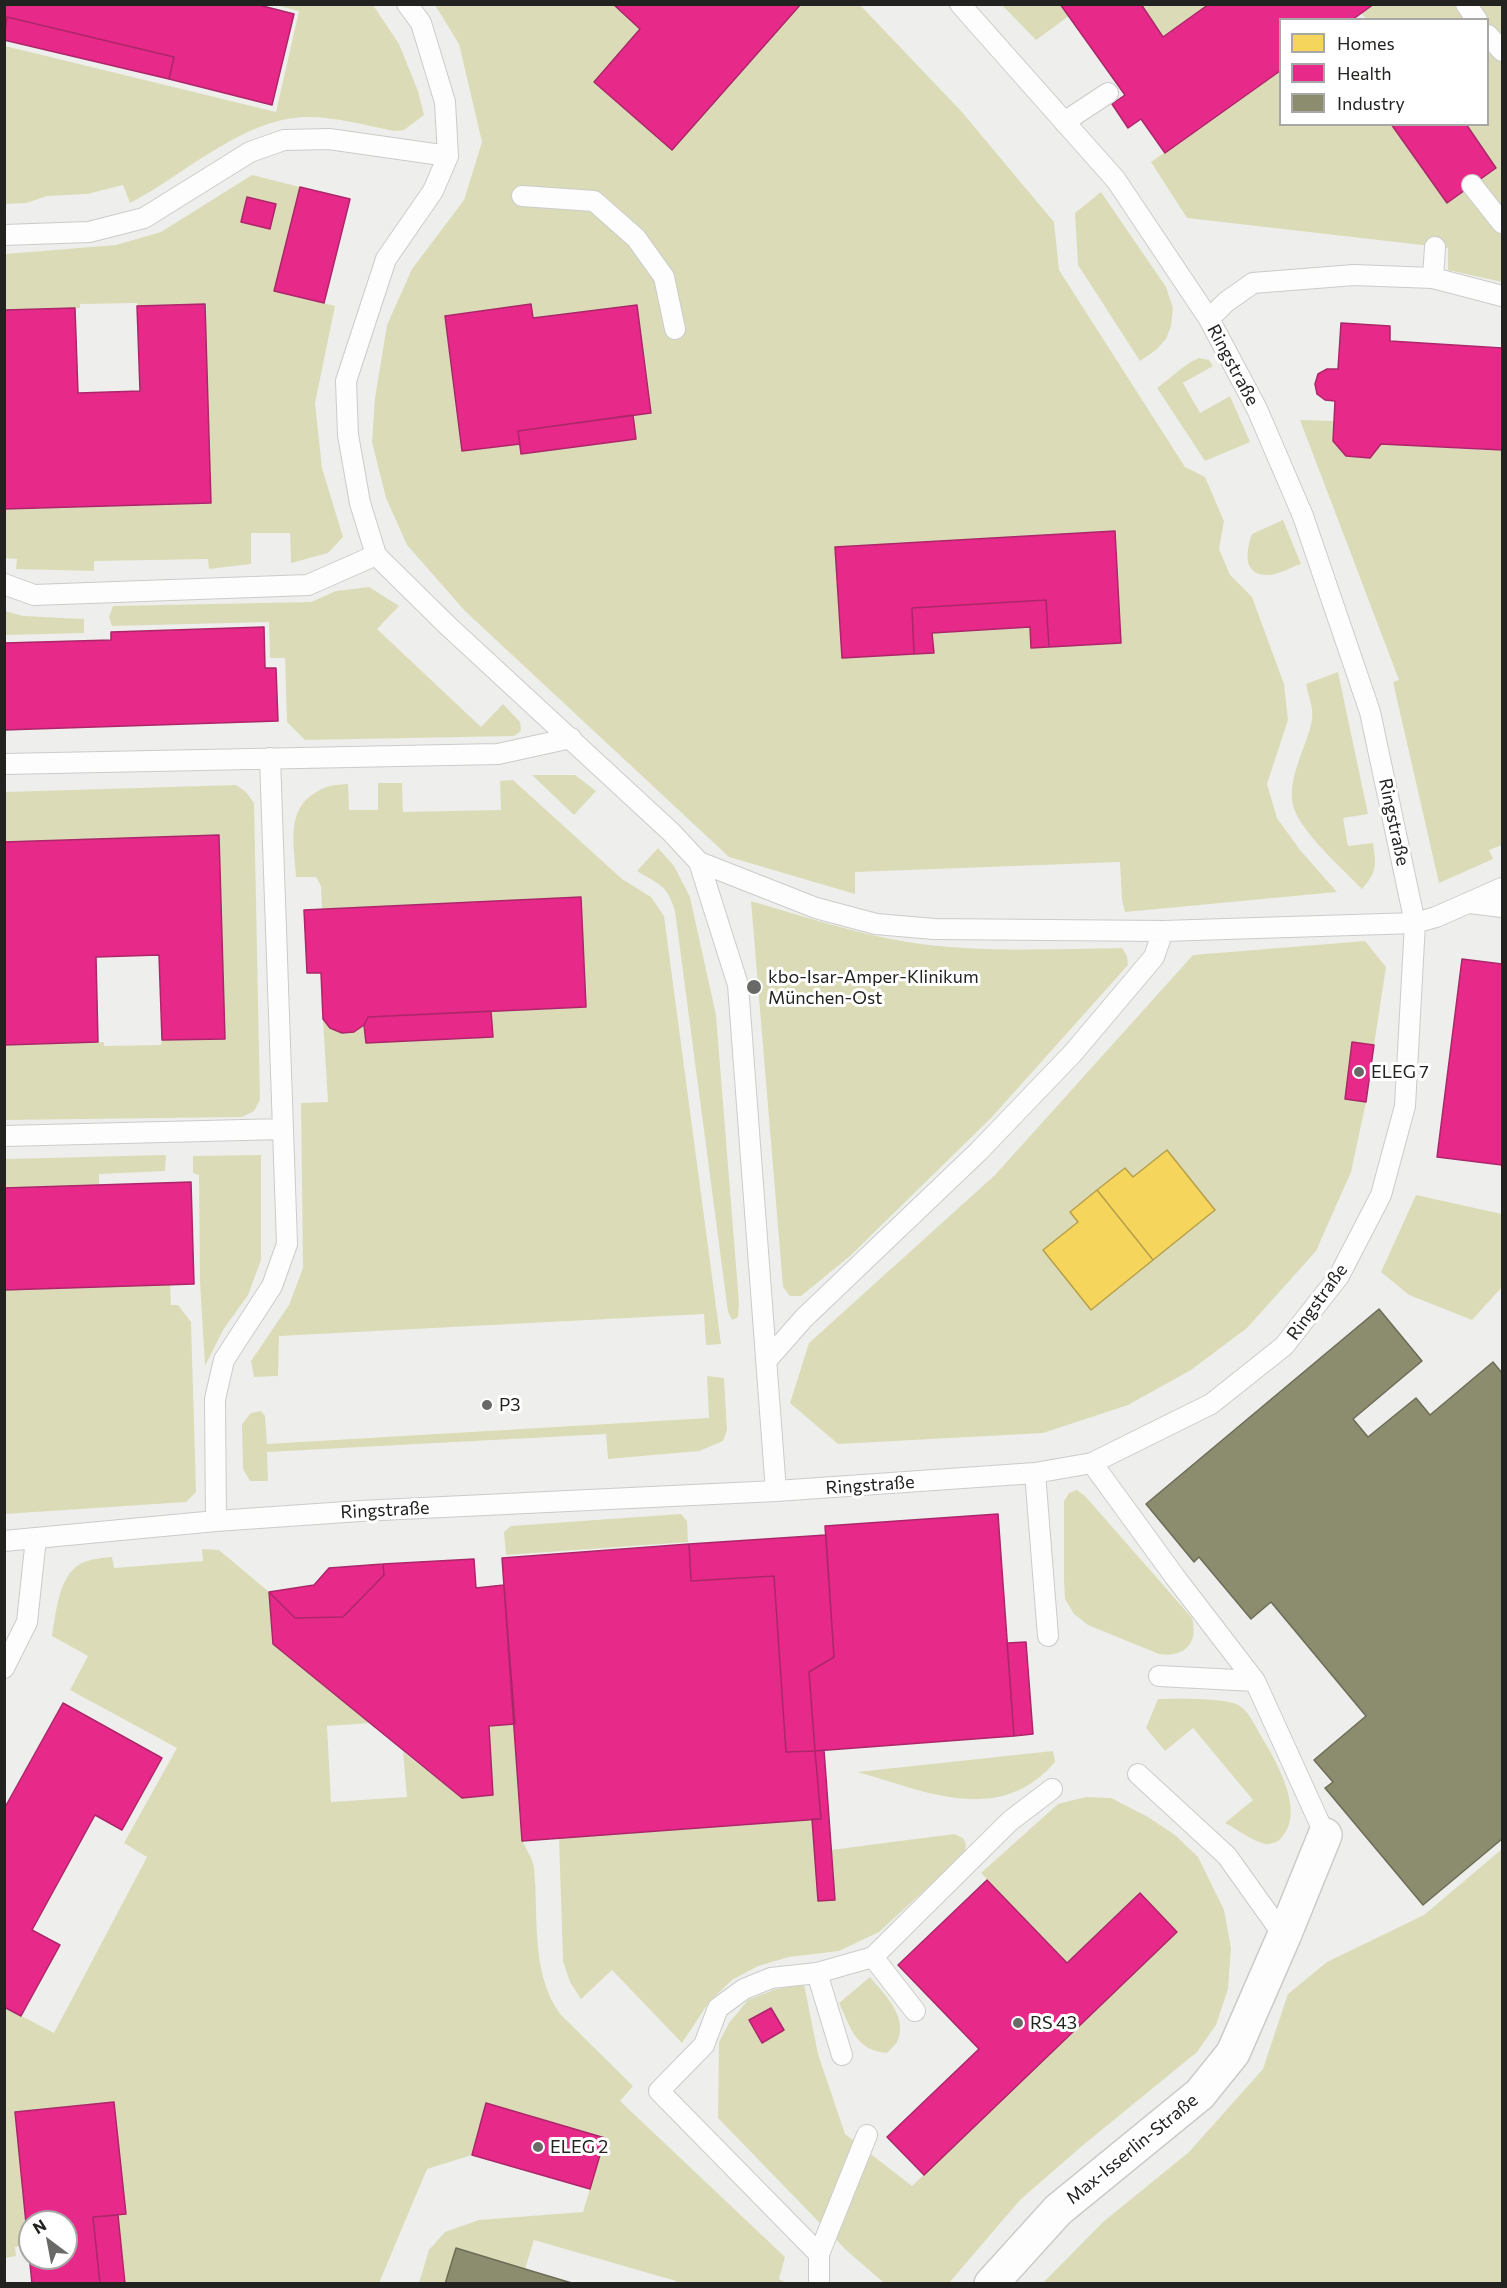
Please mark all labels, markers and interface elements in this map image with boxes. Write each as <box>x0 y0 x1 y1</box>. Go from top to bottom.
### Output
legend <box>1279 18 1489 126</box>
text: Homes <box>1337 32 1395 54</box>
text: Health <box>1337 62 1392 84</box>
text: Industry <box>1337 92 1405 114</box>
street label: Ringstraße <box>1203 321 1263 409</box>
street label: Ringstraße <box>1374 776 1414 868</box>
place label: kbo-Isar-Amper-Klinikum München-Ost <box>768 966 979 1008</box>
marker: kbo-Isar-Amper-Klinikum München-Ost <box>745 978 763 996</box>
place label: ELEG 7 <box>1371 1061 1429 1083</box>
marker: ELEG 7 <box>1352 1065 1366 1079</box>
street label: Ringstraße <box>1282 1260 1352 1344</box>
place label: P3 <box>499 1394 521 1416</box>
marker: P3 <box>480 1398 494 1412</box>
street label: Ringstraße <box>825 1471 915 1499</box>
street label: Ringstraße <box>340 1497 430 1523</box>
place label: RS 43 <box>1030 2012 1077 2034</box>
marker: RS 43 <box>1011 2016 1025 2030</box>
street label: Max-Isserlin-Straße <box>1062 2089 1202 2209</box>
place label: ELEG 2 <box>550 2136 608 2158</box>
marker: ELEG 2 <box>531 2140 545 2154</box>
north arrow <box>18 2210 78 2270</box>
text: N <box>29 2215 49 2237</box>

